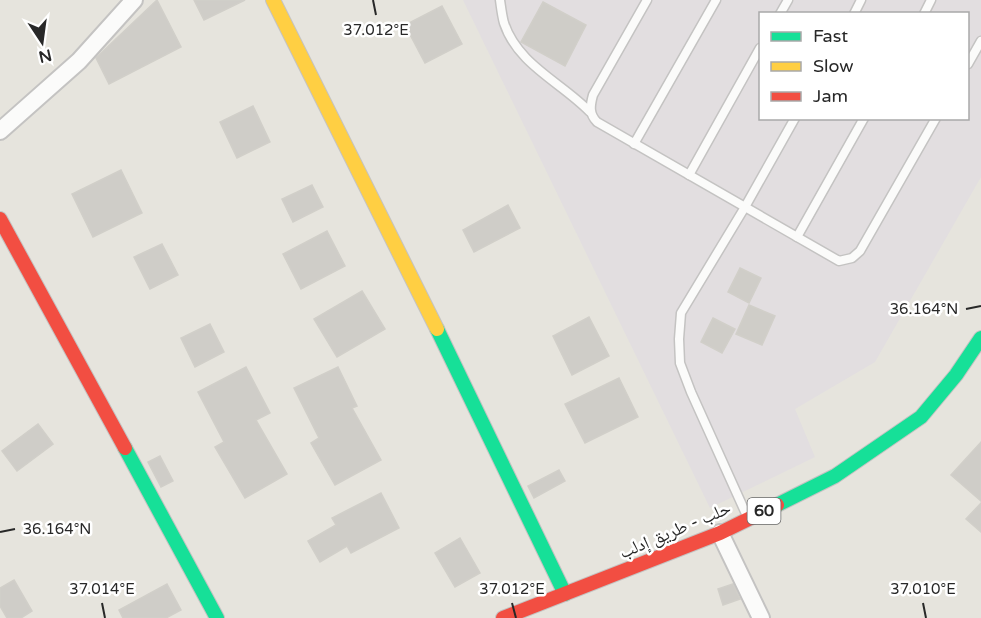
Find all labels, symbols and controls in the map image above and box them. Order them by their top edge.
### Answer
north arrow [12,12,72,72]
legend [759,12,969,120]
text: 37.012°E [343,21,409,39]
text: Fast [813,25,848,47]
text: N [37,44,54,67]
text: Slow [813,55,854,77]
text: Jam [813,85,848,107]
text: 36.164°N [890,300,958,318]
street label: حلب - طريق إدلب [616,497,734,564]
road number: 60 [748,498,780,524]
text: 36.164°N [23,520,91,538]
text: 37.014°E [69,580,135,598]
text: 37.012°E [479,580,545,598]
text: 37.010°E [890,580,956,598]

